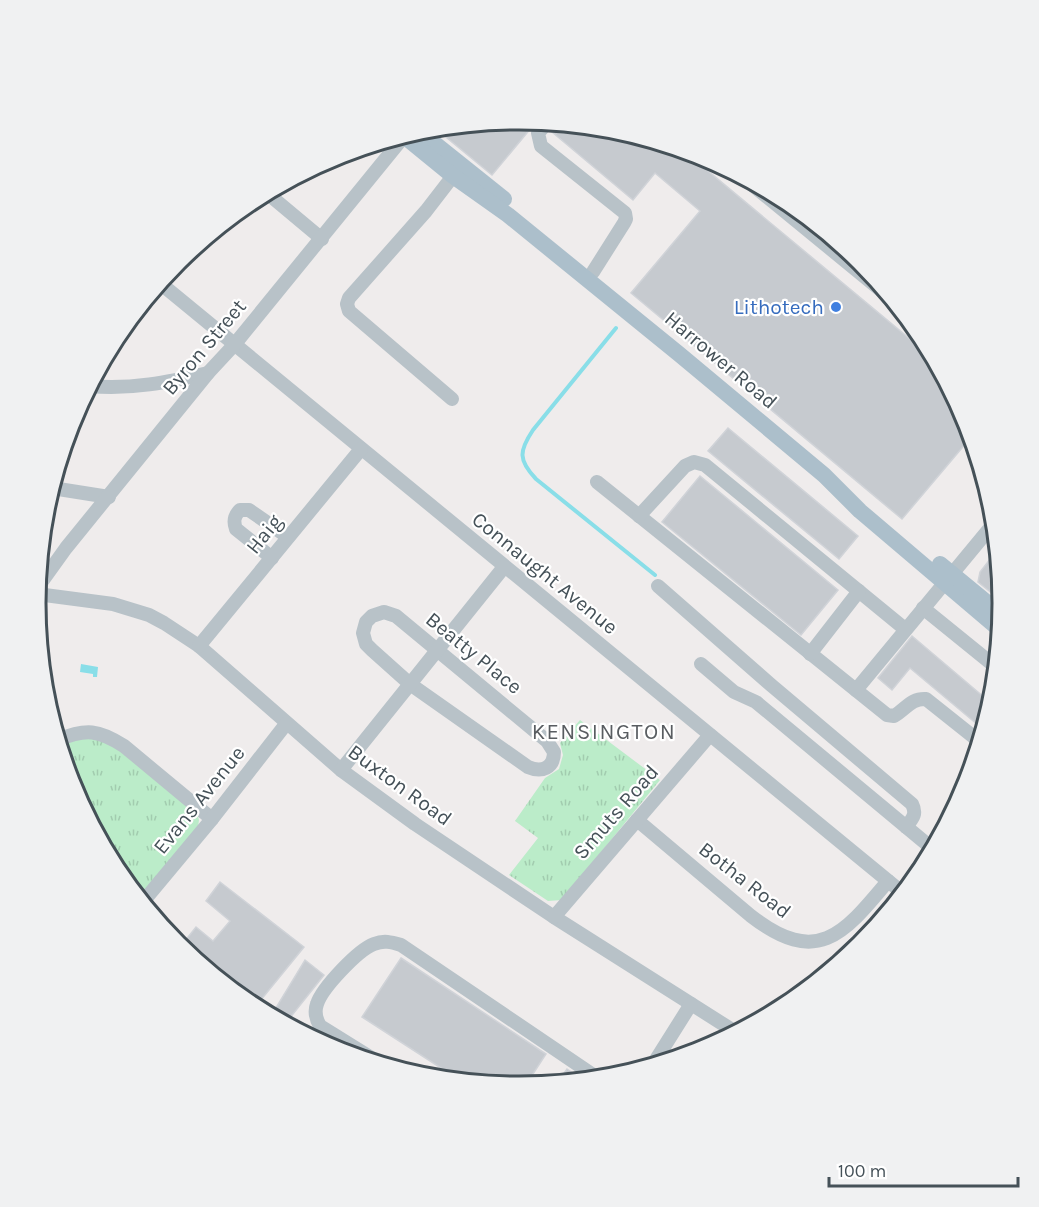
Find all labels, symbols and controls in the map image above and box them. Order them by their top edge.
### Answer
street label: Byron Street [157,294,251,400]
place label: Lithotech [734,295,824,319]
marker: Lithotech [829,300,843,314]
street label: Harrower Road [660,306,782,414]
street label: Connaught Avenue [467,507,623,639]
street label: Haig [241,509,287,559]
street label: Beatty Place [421,607,527,699]
district label: KENSINGTON [532,719,676,745]
street label: Buxton Road [344,739,456,831]
street label: Evans Avenue [148,741,250,859]
street label: Smuts Road [568,760,664,864]
street label: Botha Road [694,837,796,923]
scale bar [829,1150,1018,1188]
text: 100 m [838,1160,886,1182]

